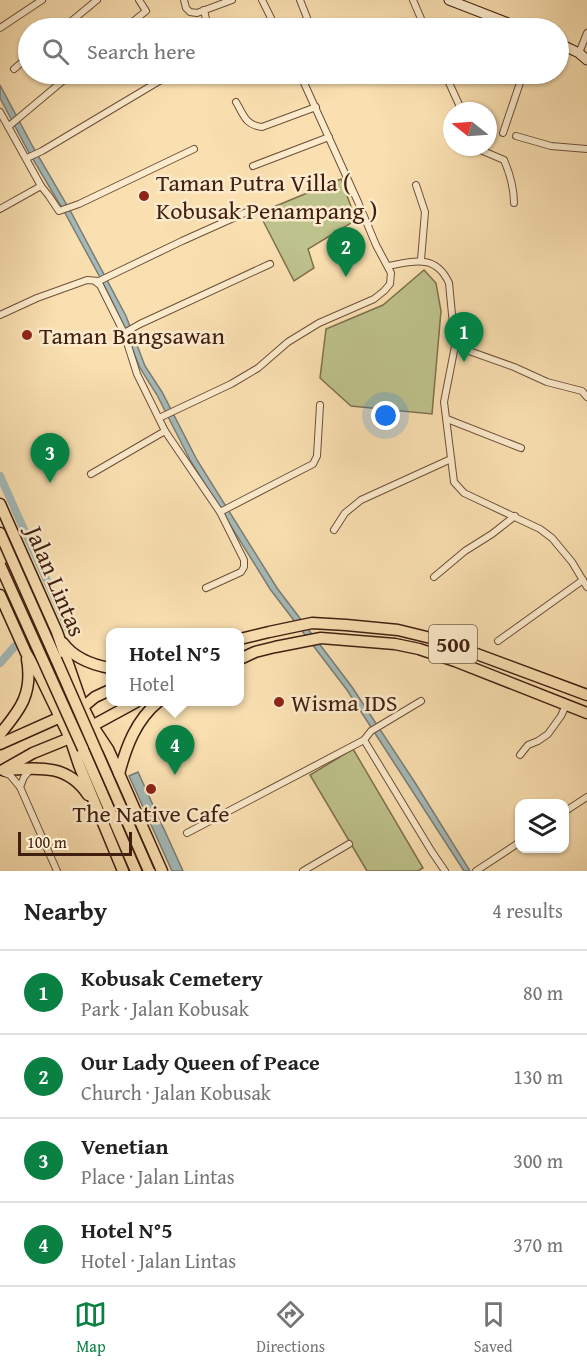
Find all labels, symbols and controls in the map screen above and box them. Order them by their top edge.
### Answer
search box [18,18,569,84]
icon: search [39,35,72,68]
text: Search here [87,35,196,67]
north arrow [443,102,497,156]
place label: Taman Putra Villa ( Kobusak Penampang ) [156,165,378,228]
marker: Taman Putra Villa ( Kobusak Penampang ) [137,189,151,203]
pin: 2 [326,228,366,277]
pin: 1 [444,312,484,362]
place label: Taman Bangsawan [39,318,225,353]
marker: Taman Bangsawan [20,328,34,342]
your location [371,401,400,430]
pin: 3 [31,434,70,483]
street label: Jalan Lintas [16,518,95,642]
road number: 500 [429,625,477,663]
popup [106,628,244,706]
text: Hotel N°5 [129,637,221,669]
text: Hotel [129,669,175,698]
place label: Wisma IDS [291,685,398,720]
marker: Wisma IDS [272,695,286,709]
pin: 4 [156,726,195,775]
marker: The Native Cafe [144,782,158,796]
place label: The Native Cafe [73,796,230,831]
map controls [515,799,569,853]
button: layers [515,799,569,853]
scale bar [18,829,132,856]
text: 100 m [27,830,67,854]
text: Nearby [24,891,107,930]
text: 4 results [492,896,563,925]
text: Kobusak Cemetery [81,962,263,994]
text: 1 [38,978,49,1007]
text: 80 m [523,978,563,1007]
text: Park · Jalan Kobusak [81,994,249,1023]
text: Our Lady Queen of Peace [81,1046,320,1078]
text: 2 [38,1062,49,1091]
text: 130 m [513,1062,563,1091]
text: Church · Jalan Kobusak [81,1078,271,1107]
text: Venetian [81,1130,168,1162]
text: 3 [38,1146,49,1175]
text: 300 m [513,1146,563,1175]
text: Place · Jalan Lintas [81,1162,235,1191]
text: Hotel N°5 [81,1214,173,1246]
text: 4 [38,1230,49,1259]
text: 370 m [513,1230,563,1259]
text: Hotel · Jalan Lintas [81,1246,236,1275]
tab: Map [74,1298,107,1358]
tab: Directions [256,1298,325,1358]
tab: Saved [474,1298,513,1358]

